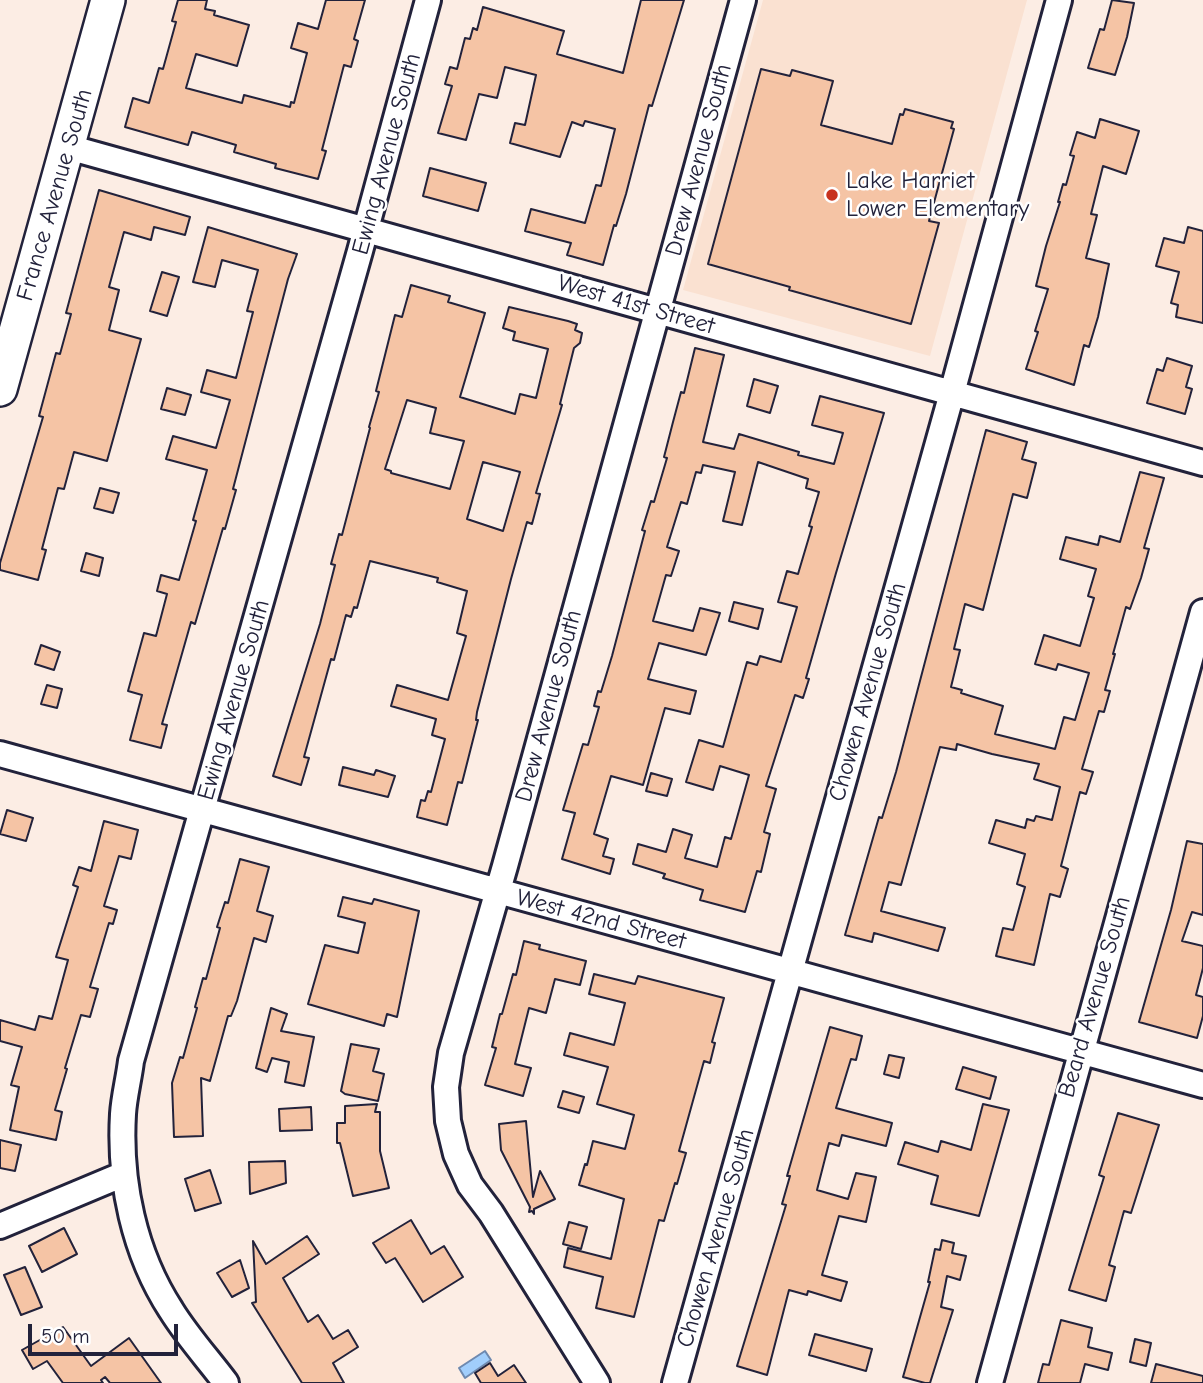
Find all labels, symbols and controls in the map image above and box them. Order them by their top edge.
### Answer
street label: Ewing Avenue South [346,50,428,258]
street label: Drew Avenue South [660,61,738,259]
street label: France Avenue South [11,86,99,304]
place label: Lake Harriet Lower Elementary [846,167,1029,223]
marker: Lake Harriet Lower Elementary [824,187,840,203]
street label: West 41st Street [554,269,718,341]
street label: Chowen Avenue South [823,579,913,805]
street label: Ewing Avenue South [192,596,276,804]
street label: Drew Avenue South [510,607,588,805]
street label: West 42nd Street [513,884,689,956]
street label: Beard Avenue South [1053,893,1137,1101]
street label: Chowen Avenue South [671,1125,761,1351]
scale bar [32,1310,182,1354]
text: 50 m [41,1324,90,1348]

